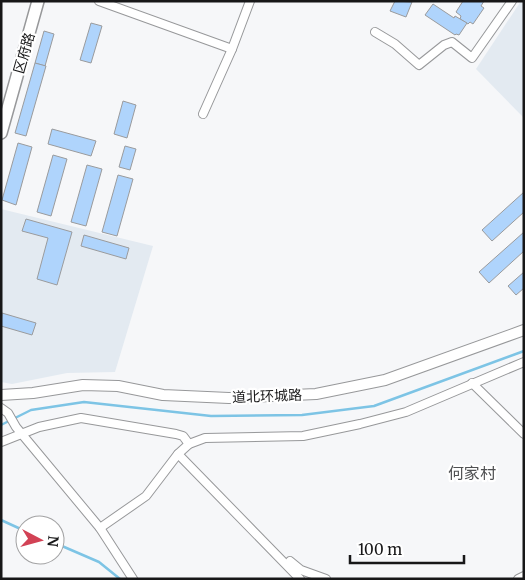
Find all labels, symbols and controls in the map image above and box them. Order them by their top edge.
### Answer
street label: 区府路 [10,30,38,76]
street label: 道北环城路 [232,386,302,406]
district label: 何家村 [448,463,496,483]
north arrow [15,515,65,565]
scale bar [350,532,464,564]
text: N [43,535,62,548]
text: 100 m [358,540,402,559]

